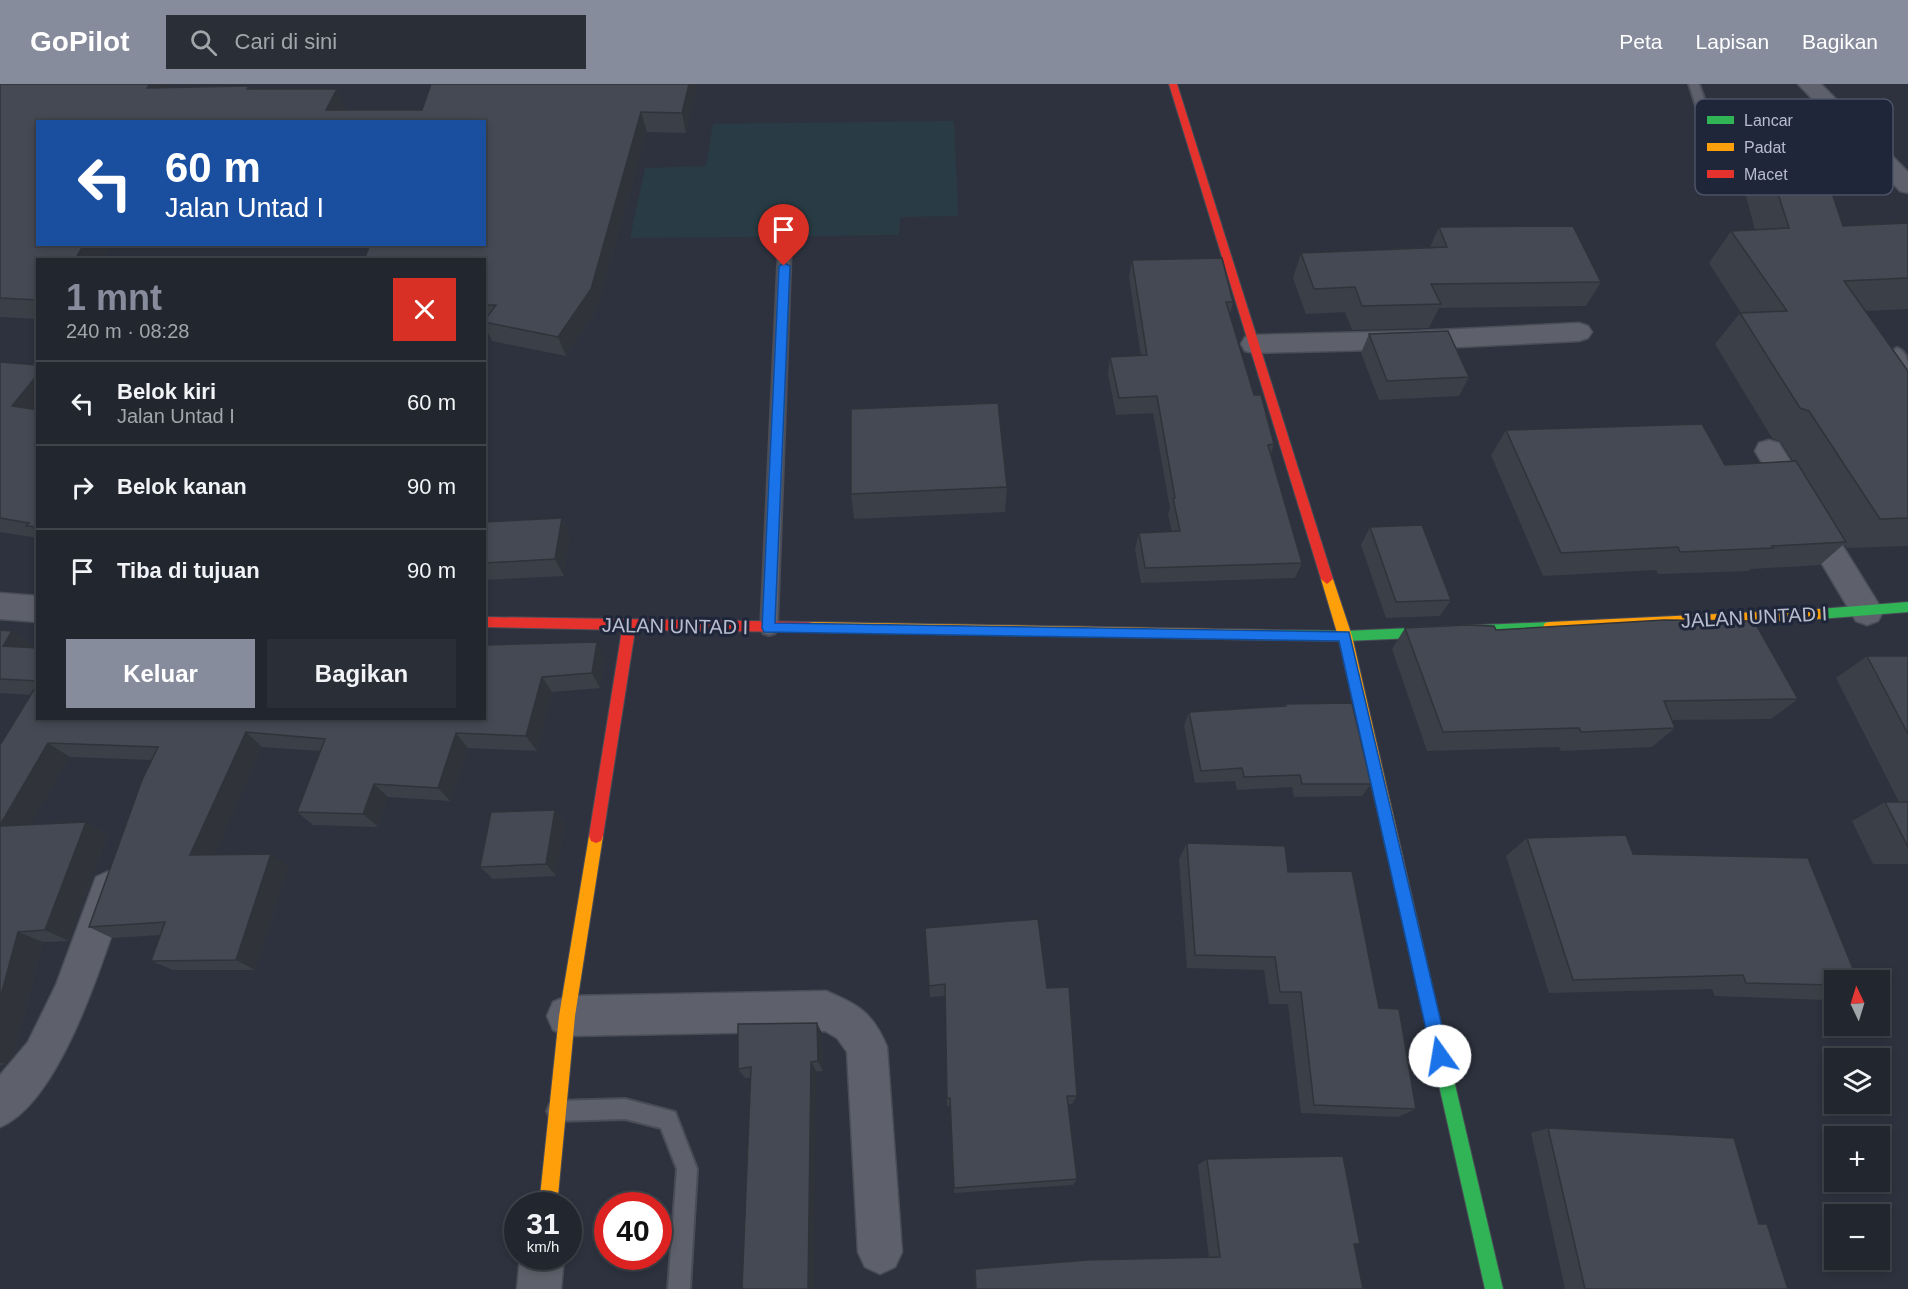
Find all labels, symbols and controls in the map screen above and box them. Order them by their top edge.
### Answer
search box [166,15,586,69]
text: GoPilot [30,26,130,57]
icon: search [187,26,220,59]
text: Cari di sini [235,29,337,54]
text: Peta [1619,30,1663,53]
text: Lapisan [1696,30,1769,53]
text: Bagikan [1802,30,1878,53]
legend [1695,99,1893,195]
text: Lancar [1744,112,1794,129]
text: Padat [1744,139,1786,156]
icon: left [66,144,144,222]
text: 60 m [165,144,261,191]
text: Macet [1744,166,1788,183]
text: Jalan Untad I [165,193,324,223]
pin [758,204,809,266]
icon: arrive [767,213,800,246]
text: 1 mnt [66,277,162,318]
button: close [393,278,456,341]
text: 240 m · 08:28 [66,320,189,342]
text: Belok kiri [117,379,216,404]
icon: left [66,387,99,420]
text: 60 m [407,390,456,415]
text: Jalan Untad I [117,405,235,427]
icon: right [66,471,99,504]
text: Belok kanan [117,474,247,499]
text: 90 m [407,474,456,499]
icon: arrive [66,555,99,588]
text: Tiba di tujuan [117,558,260,583]
text: 90 m [407,558,456,583]
street label: JALAN UNTAD I [1680,602,1828,632]
street label: JALAN UNTAD I [602,614,748,638]
button: Keluar [66,639,255,708]
button: Bagikan [267,639,456,708]
north arrow [1824,970,1890,1036]
map controls [1824,970,1890,1270]
position arrow [1408,1024,1472,1088]
button: layers [1824,1048,1890,1114]
button: + [1824,1126,1890,1192]
speed limit sign: 40 [594,1192,672,1270]
button: − [1824,1204,1890,1270]
text: 31 [526,1207,560,1240]
text: km/h [527,1238,559,1255]

